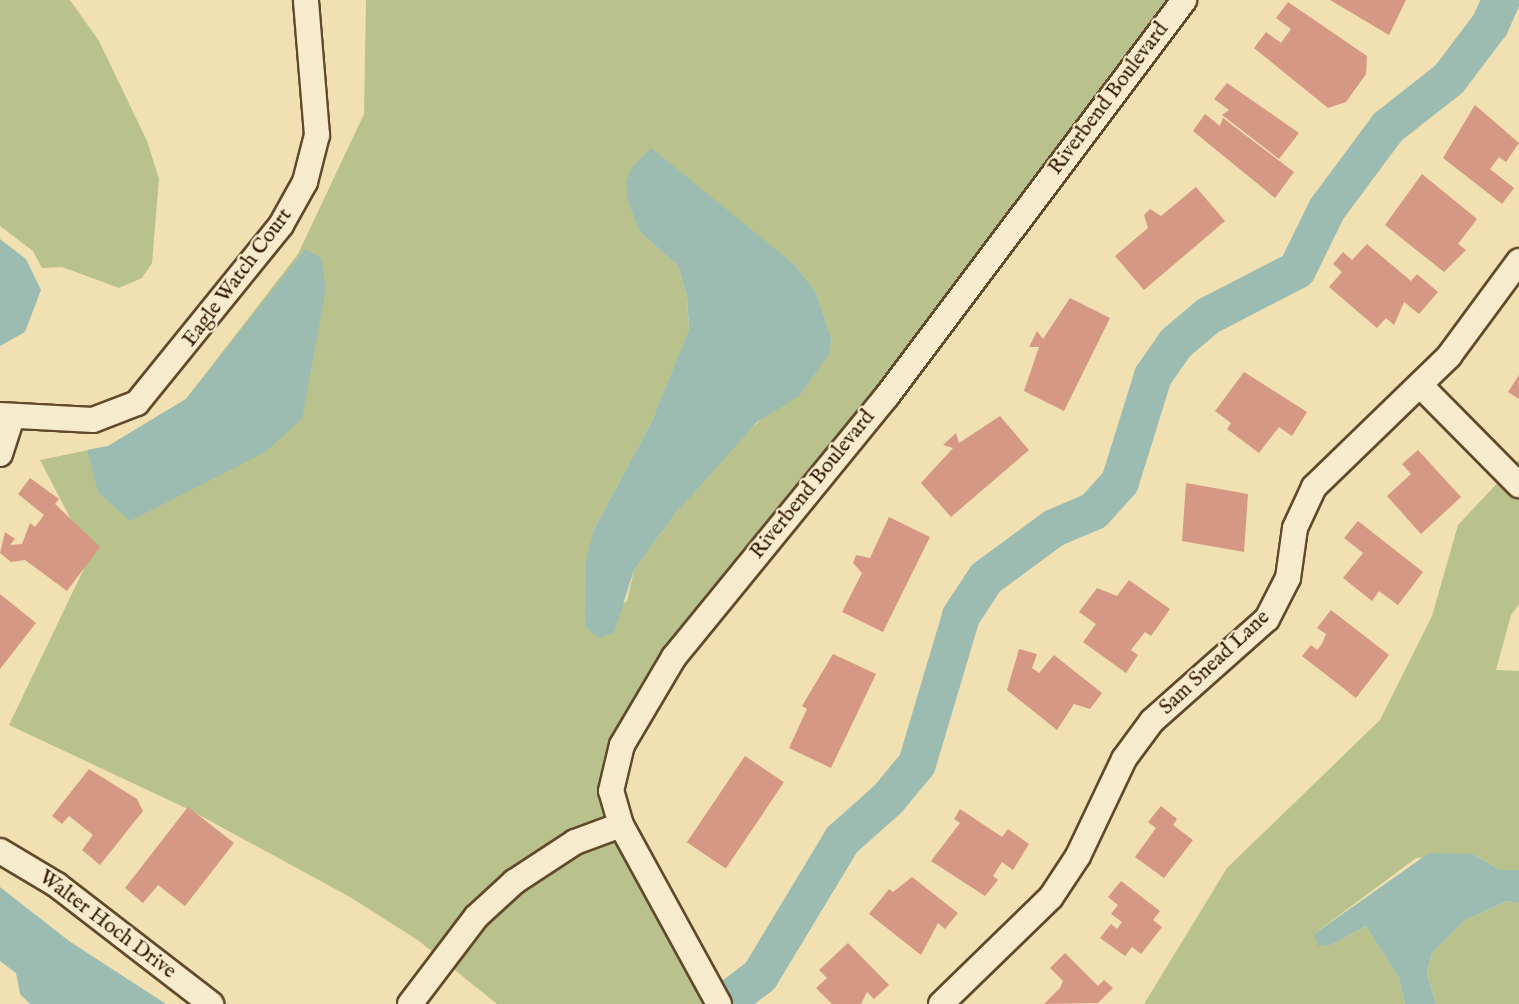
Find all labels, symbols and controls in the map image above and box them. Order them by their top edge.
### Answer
street label: Riverbend Boulevard [1043,18,1175,180]
street label: Eagle Watch Court [178,204,298,352]
street label: Riverbend Boulevard [745,405,881,565]
street label: Sam Snead Lane [1155,605,1275,721]
street label: Walter Hoch Drive [33,865,181,985]

